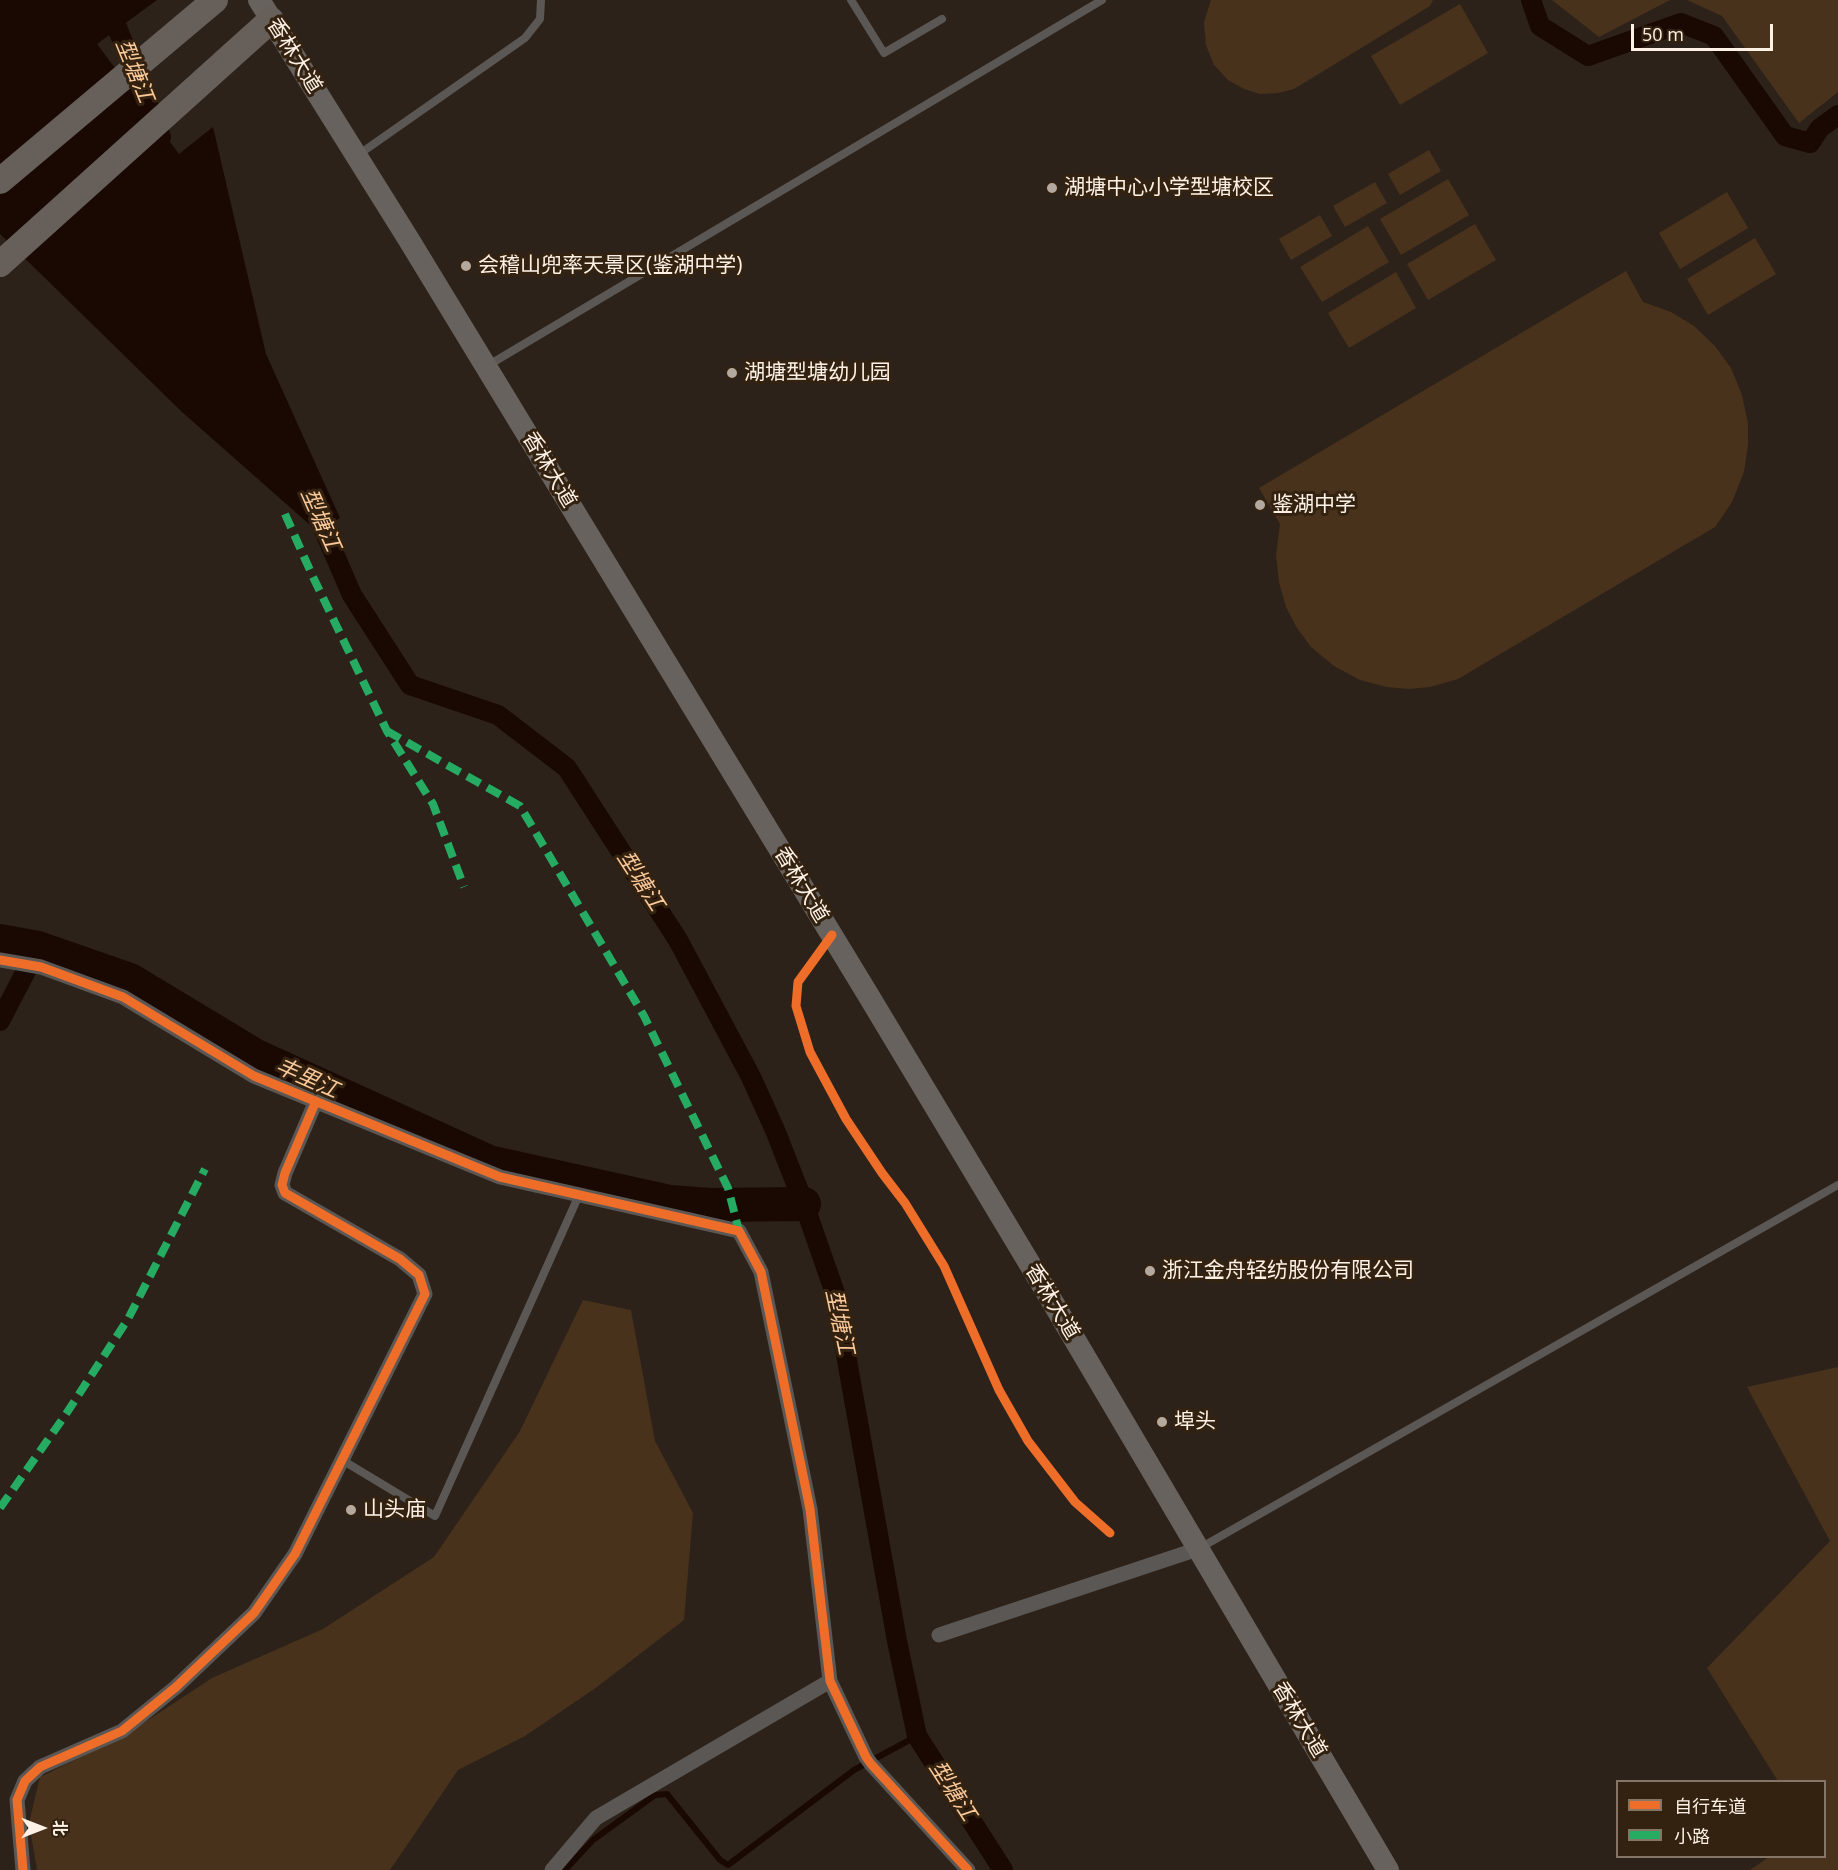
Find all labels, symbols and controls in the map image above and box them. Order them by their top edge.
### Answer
scale bar [1634,12,1776,50]
street label: 香林大道 [261,14,327,98]
text: 50 m [1642,22,1684,46]
water label: 型塘江 [109,35,159,107]
place label: 湖塘中心小学型塘校区 [1064,175,1274,201]
marker: 湖塘中心小学型塘校区 [1045,181,1059,195]
place label: 会稽山兜率天景区(鉴湖中学) [478,253,742,279]
marker: 会稽山兜率天景区(鉴湖中学) [459,259,473,273]
place label: 湖塘型塘幼儿园 [744,360,891,386]
marker: 湖塘型塘幼儿园 [725,366,739,380]
street label: 香林大道 [517,428,581,512]
water label: 型塘江 [295,484,345,556]
place label: 鉴湖中学 [1272,492,1356,518]
marker: 鉴湖中学 [1253,498,1267,512]
street label: 香林大道 [769,843,833,927]
water label: 型塘江 [611,846,669,916]
water label: 丰里江 [271,1054,343,1104]
place label: 浙江金舟轻纺股份有限公司 [1162,1258,1414,1284]
street label: 香林大道 [1020,1260,1084,1344]
marker: 浙江金舟轻纺股份有限公司 [1143,1264,1157,1278]
water label: 型塘江 [819,1287,859,1357]
place label: 埠头 [1174,1409,1216,1435]
marker: 埠头 [1155,1415,1169,1429]
place label: 山头庙 [363,1497,426,1523]
marker: 山头庙 [344,1503,358,1517]
street label: 香林大道 [1267,1678,1331,1762]
water label: 型塘江 [923,1756,981,1826]
legend [1616,1780,1826,1858]
text: 自行车道 [1674,1794,1746,1818]
north arrow [12,1798,72,1858]
text: 北 [49,1820,71,1836]
text: 小路 [1674,1824,1710,1848]

